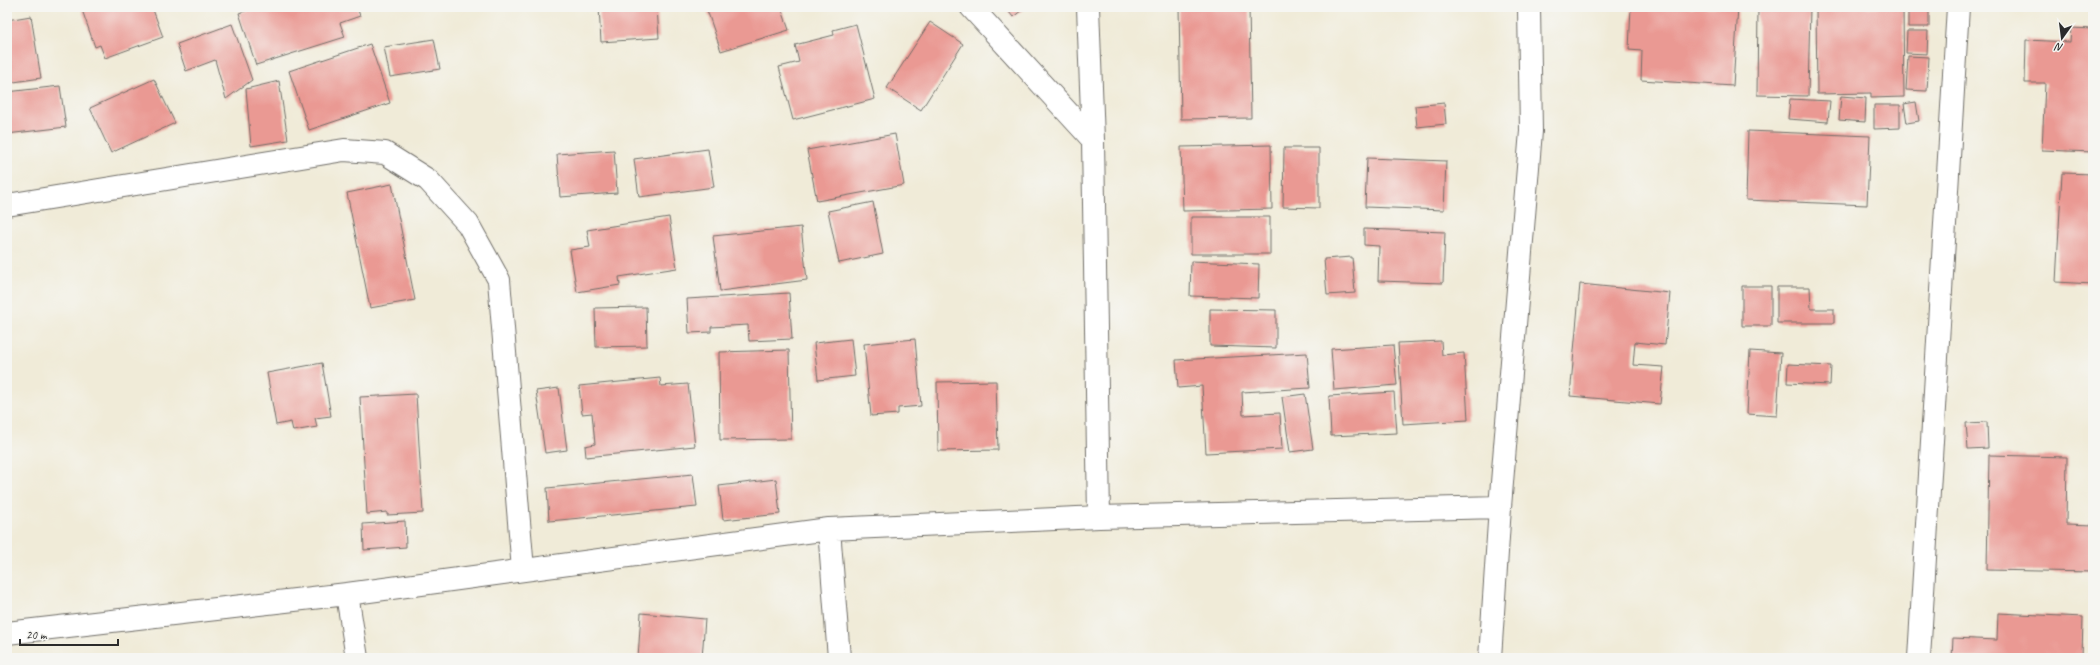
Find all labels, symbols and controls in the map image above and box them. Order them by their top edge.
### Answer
north arrow [2042,18,2082,58]
text: N [2052,40,2065,55]
scale bar [20,621,118,647]
text: 20 m [26,627,48,643]

